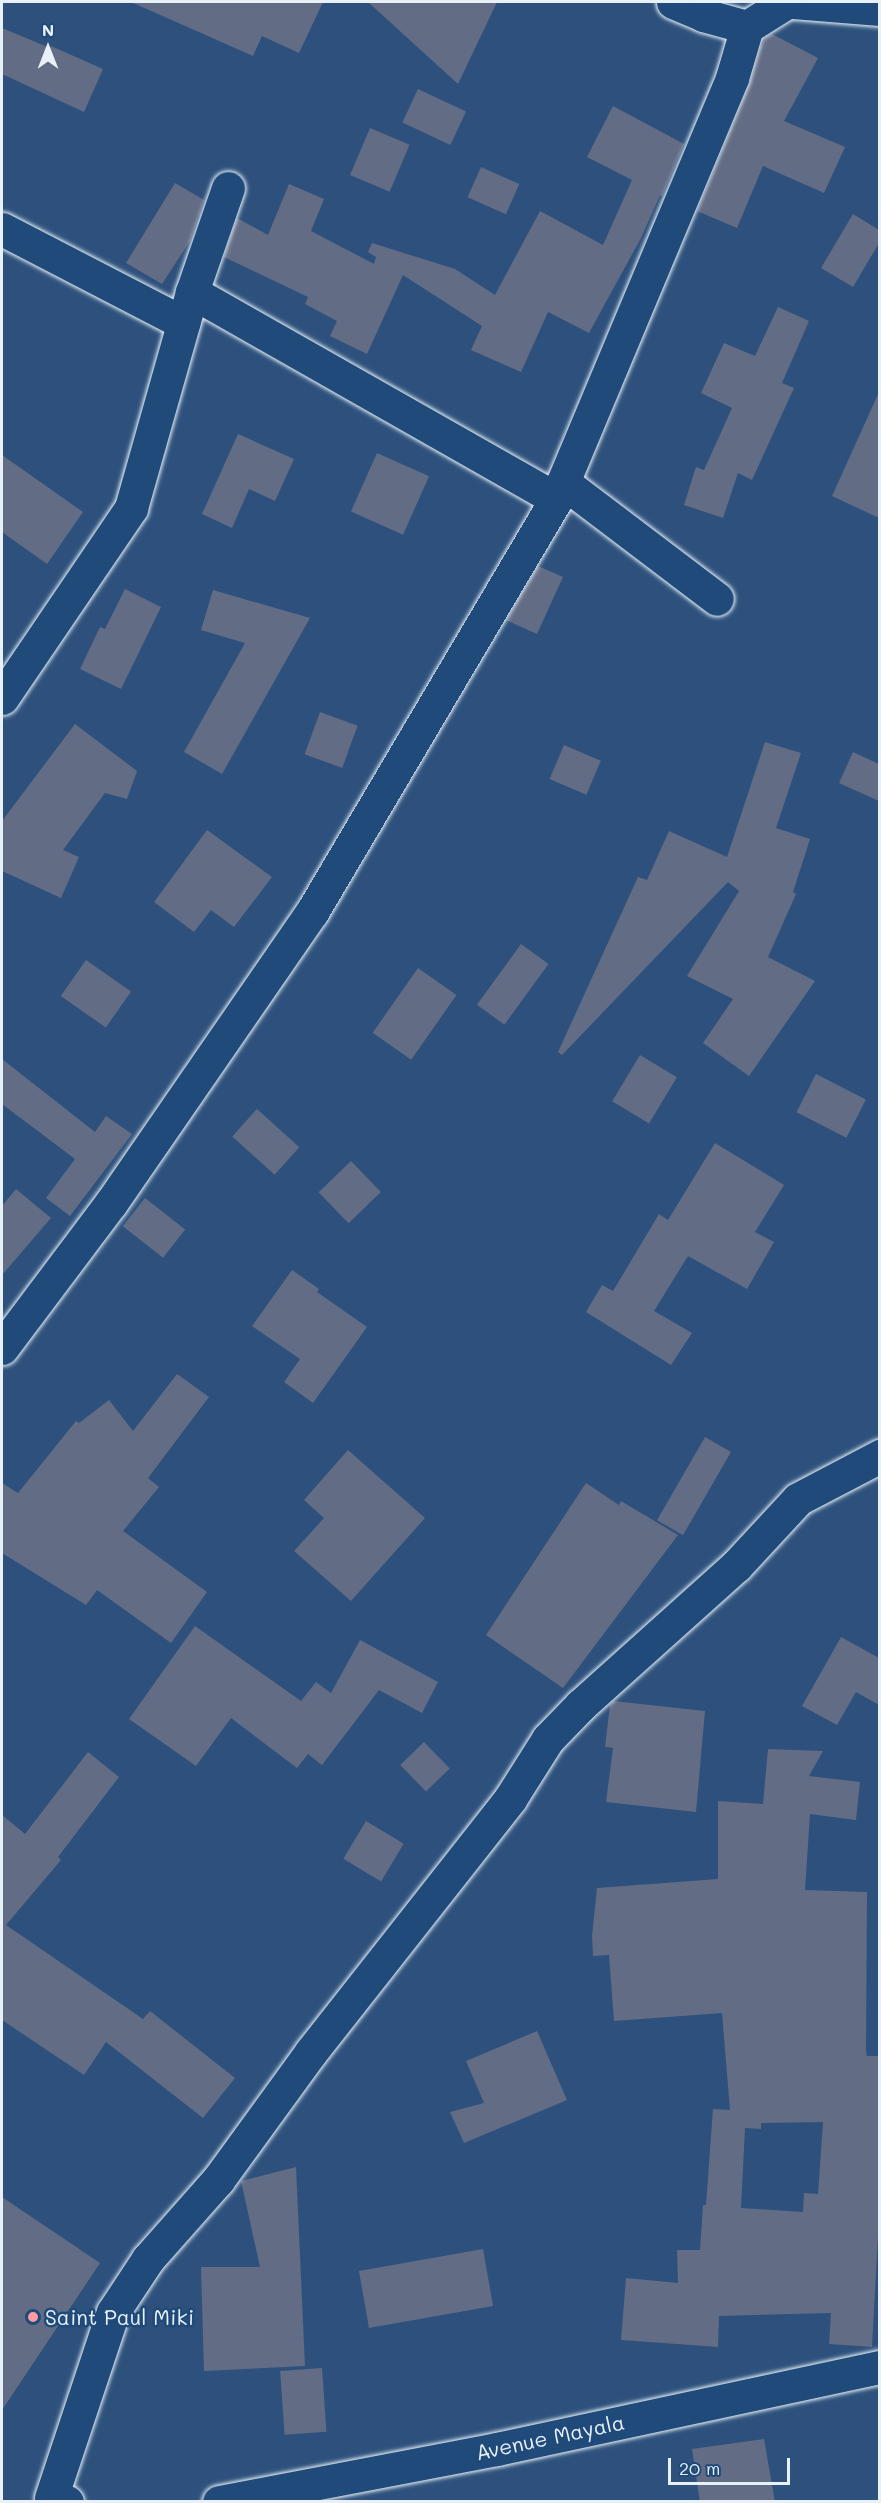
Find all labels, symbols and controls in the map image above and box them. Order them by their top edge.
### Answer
north arrow [18,18,78,78]
text: N [42,19,54,40]
place label: Saint Paul Miki [45,2304,194,2330]
marker: Saint Paul Miki [26,2310,40,2324]
street label: Avenue Mayala [473,2409,627,2465]
scale bar [671,2446,792,2484]
text: 20 m [679,2456,720,2480]

